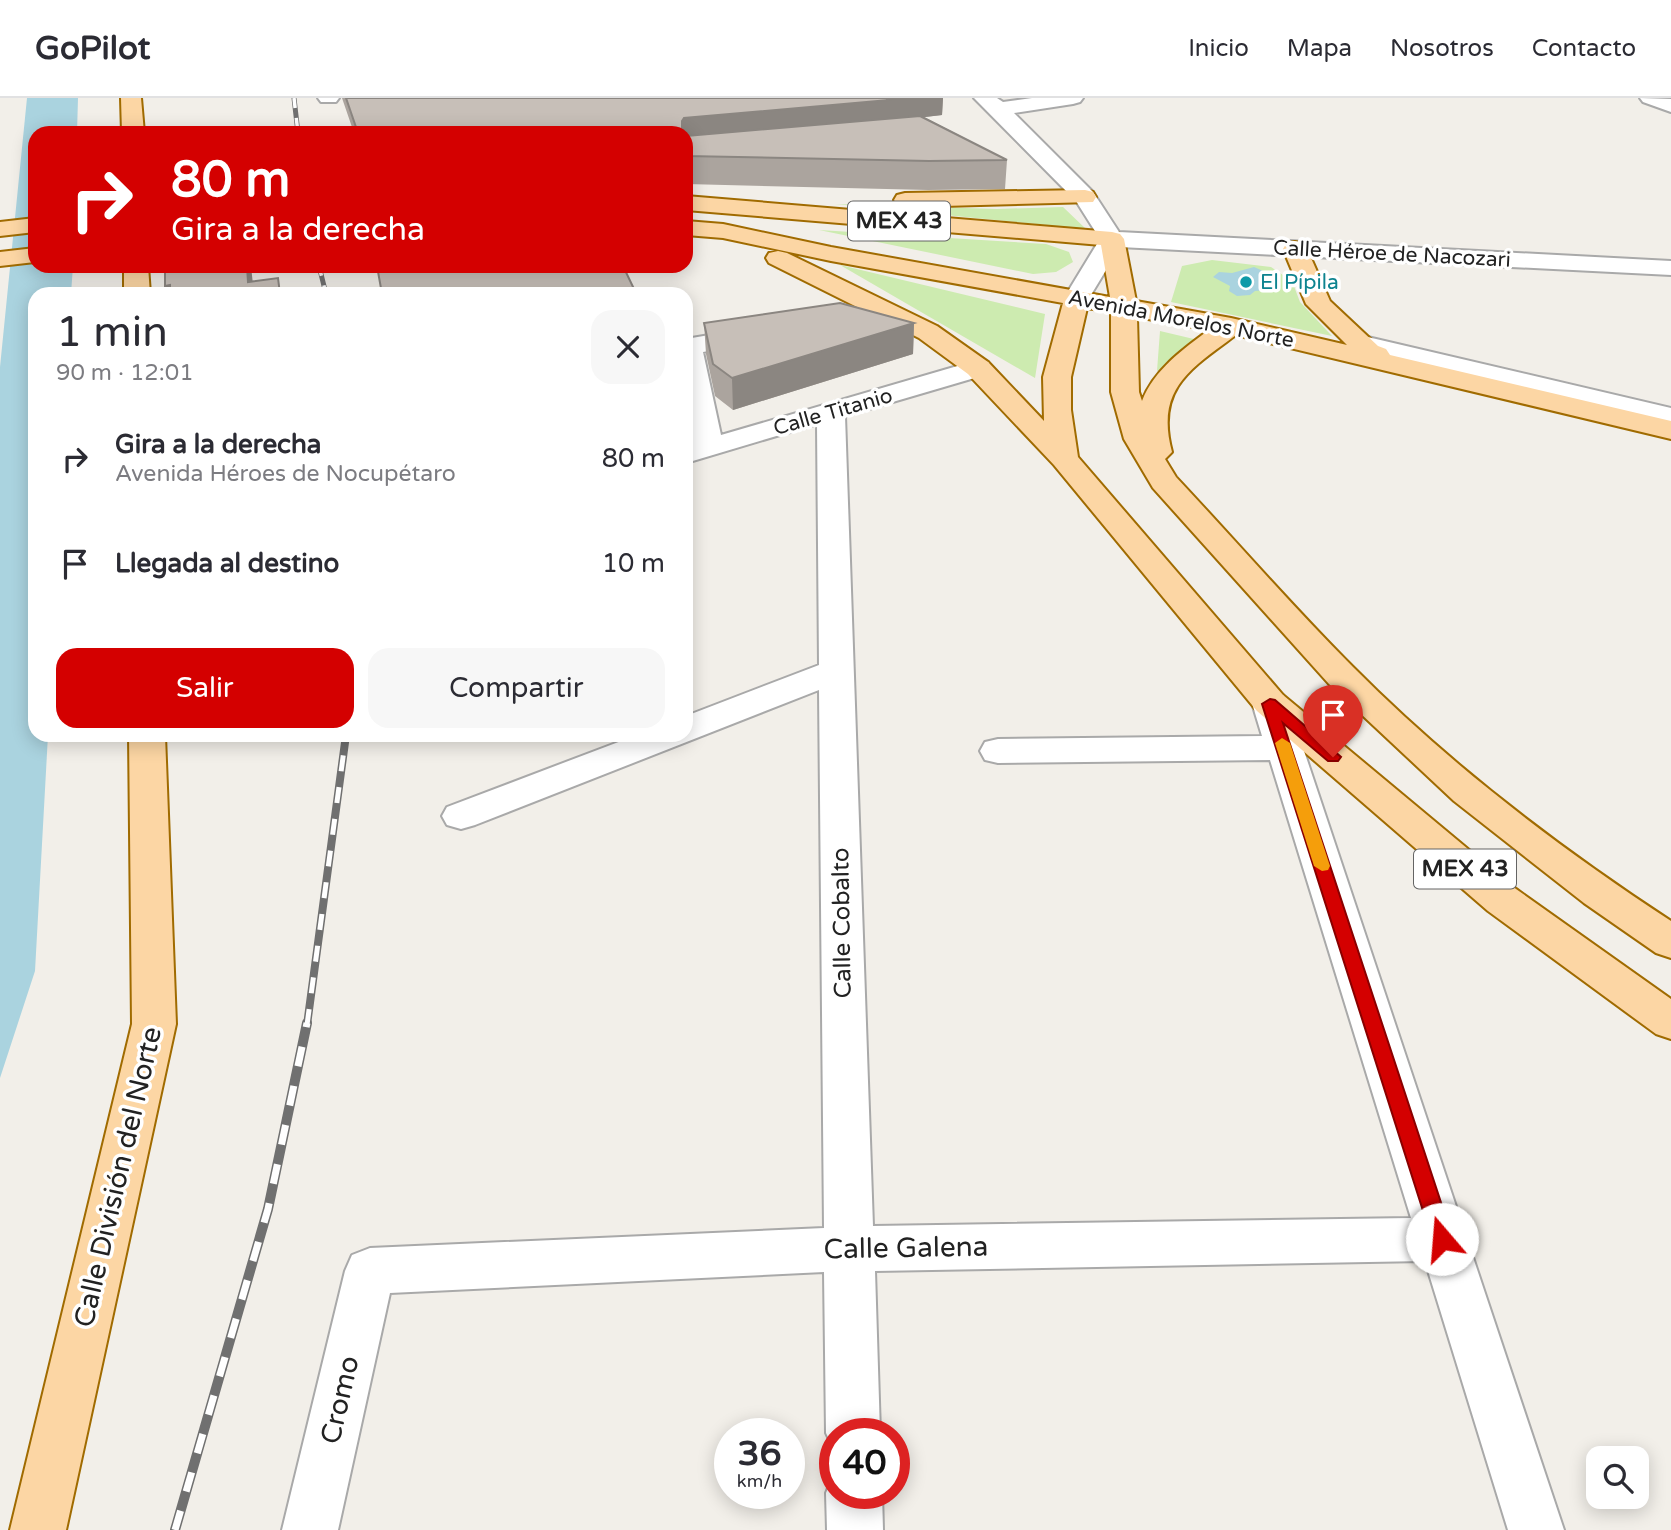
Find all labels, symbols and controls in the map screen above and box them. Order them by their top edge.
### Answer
text: GoPilot [35,29,150,68]
text: Inicio [1188,34,1249,63]
text: Mapa [1287,34,1352,63]
text: Nosotros [1390,34,1494,63]
text: Contacto [1532,34,1636,63]
text: 80 m [171,151,290,210]
icon: right [56,154,147,245]
road number: MEX 43 [848,202,950,240]
text: Gira a la derecha [171,211,425,249]
street label: Calle Héroe de Nacozari [1272,235,1512,273]
place label: El Pípila [1260,270,1339,295]
marker: El Pípila [1238,274,1254,290]
street label: Avenida Morelos Norte [1066,285,1296,353]
text: 1 min [56,307,168,358]
button: close [591,310,665,384]
text: 90 m · 12:01 [56,359,194,387]
street label: Calle Titanio [771,383,895,441]
text: Gira a la derecha [115,429,321,460]
icon: right [56,440,94,478]
text: 80 m [602,443,665,474]
text: Avenida Héroes de Nocupétaro [115,460,456,488]
icon: arrive [56,545,94,583]
text: Llegada al destino [115,548,339,579]
text: 10 m [602,548,665,579]
button: Salir [56,648,354,728]
button: Compartir [368,648,665,728]
pin [1303,685,1363,757]
icon: arrive [1314,696,1352,734]
street label: Calle Cobalto [826,847,858,999]
road number: MEX 43 [1414,849,1516,888]
street label: Calle División del Norte [67,1023,169,1331]
position arrow [1405,1202,1479,1276]
street label: Calle Galena [823,1230,989,1266]
street label: Cromo [313,1353,367,1447]
speed limit sign: 40 [819,1418,910,1509]
text: 36 [738,1433,781,1475]
map controls [1586,1446,1649,1509]
button: search [1586,1446,1649,1509]
text: km/h [737,1470,782,1492]

